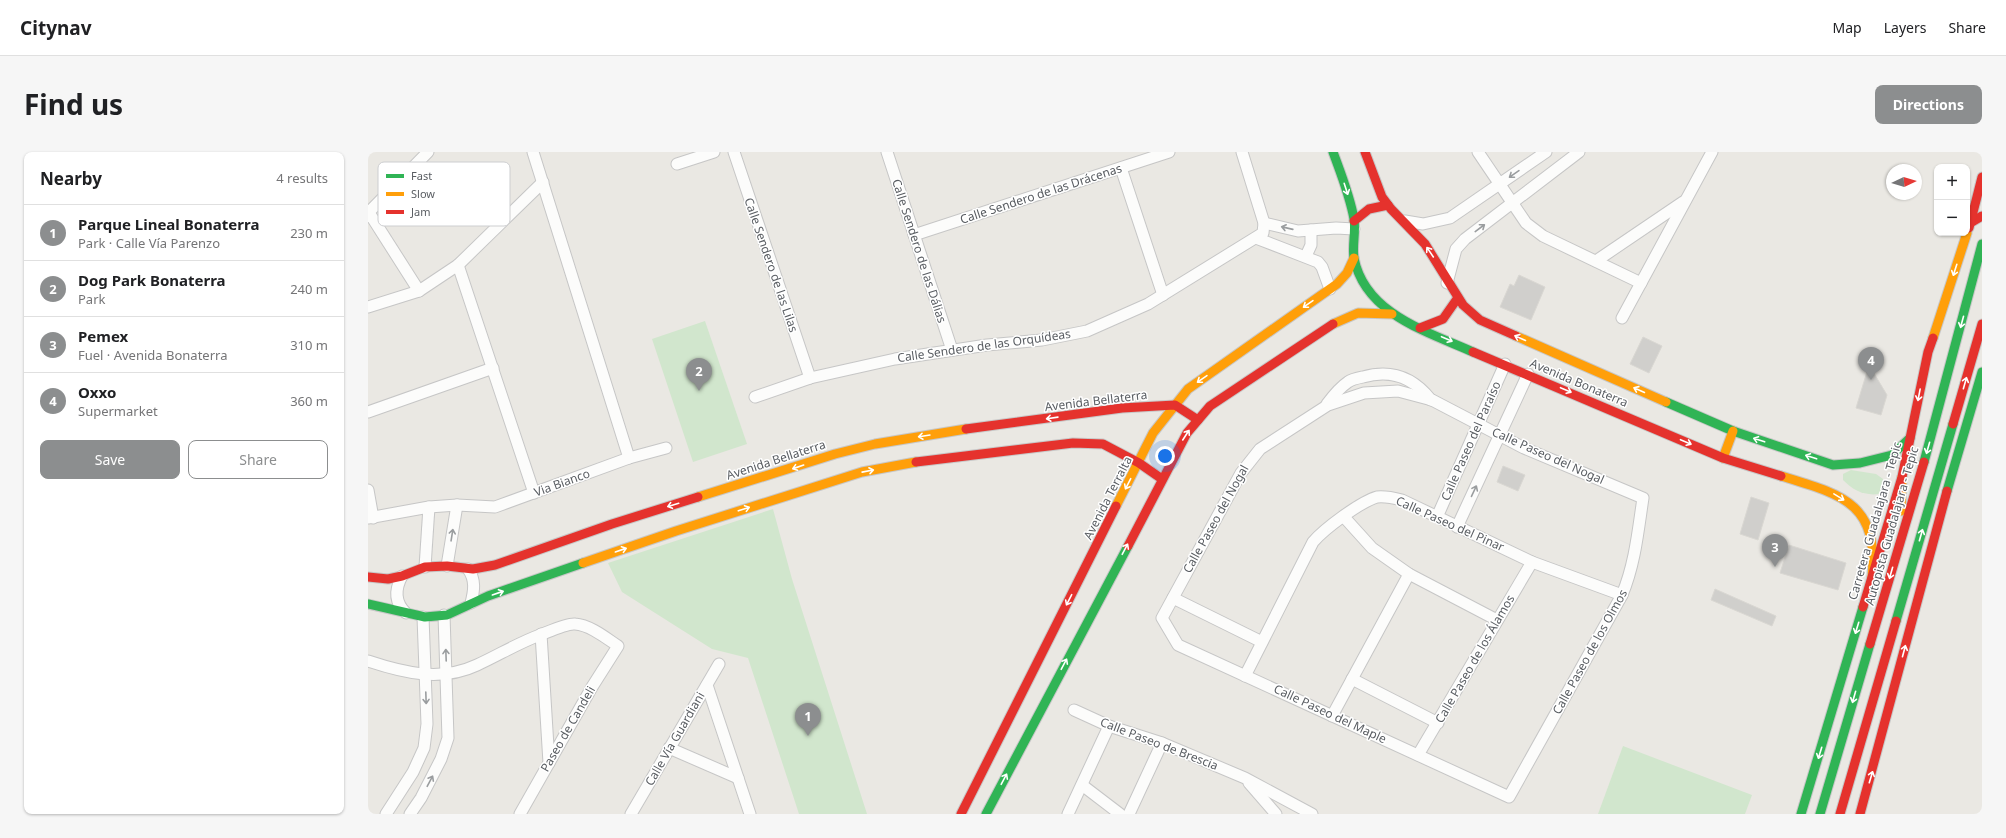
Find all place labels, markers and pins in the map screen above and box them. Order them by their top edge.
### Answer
pin: 4 [1858,347,1884,380]
pin: 2 [686,358,712,391]
pin: 3 [1762,534,1788,567]
pin: 1 [795,703,821,736]

